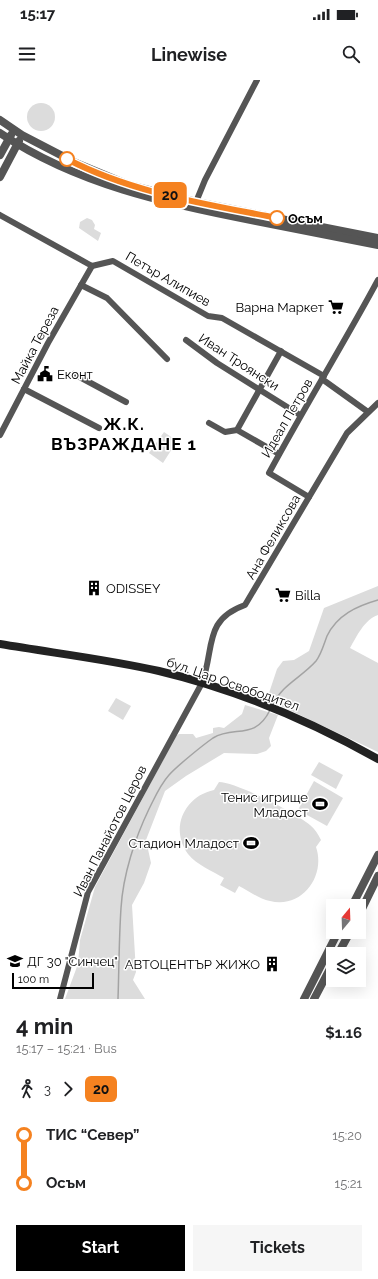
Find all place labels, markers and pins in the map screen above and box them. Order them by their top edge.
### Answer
unlabelled marker [59,151,75,167]
marker: Осъм [269,210,285,226]
place label: Осъм [288,211,323,226]
supermarket icon: Варна Маркет [327,298,345,316]
place label: Варна Маркет [236,300,324,315]
public building icon: Еконт [36,365,54,383]
place label: Еконт [57,367,93,382]
building icon: ODISSEY [85,579,103,597]
place label: ODISSEY [106,581,161,596]
supermarket icon: Billa [274,586,292,604]
place label: Billa [295,588,321,603]
place label: Тенис игрище Младост [221,790,308,820]
sports icon: Тенис игрище Младост [311,795,329,813]
sports icon: Стадион Младост [242,834,260,852]
place label: Стадион Младост [128,836,239,851]
school or university icon: ДГ 30 "Синчец" [6,952,24,970]
place label: ДГ 30 "Синчец" [27,954,118,969]
building icon: АВТОЦЕНТЪР ЖИЖО [263,955,281,973]
place label: АВТОЦЕНТЪР ЖИЖО [125,957,260,972]

